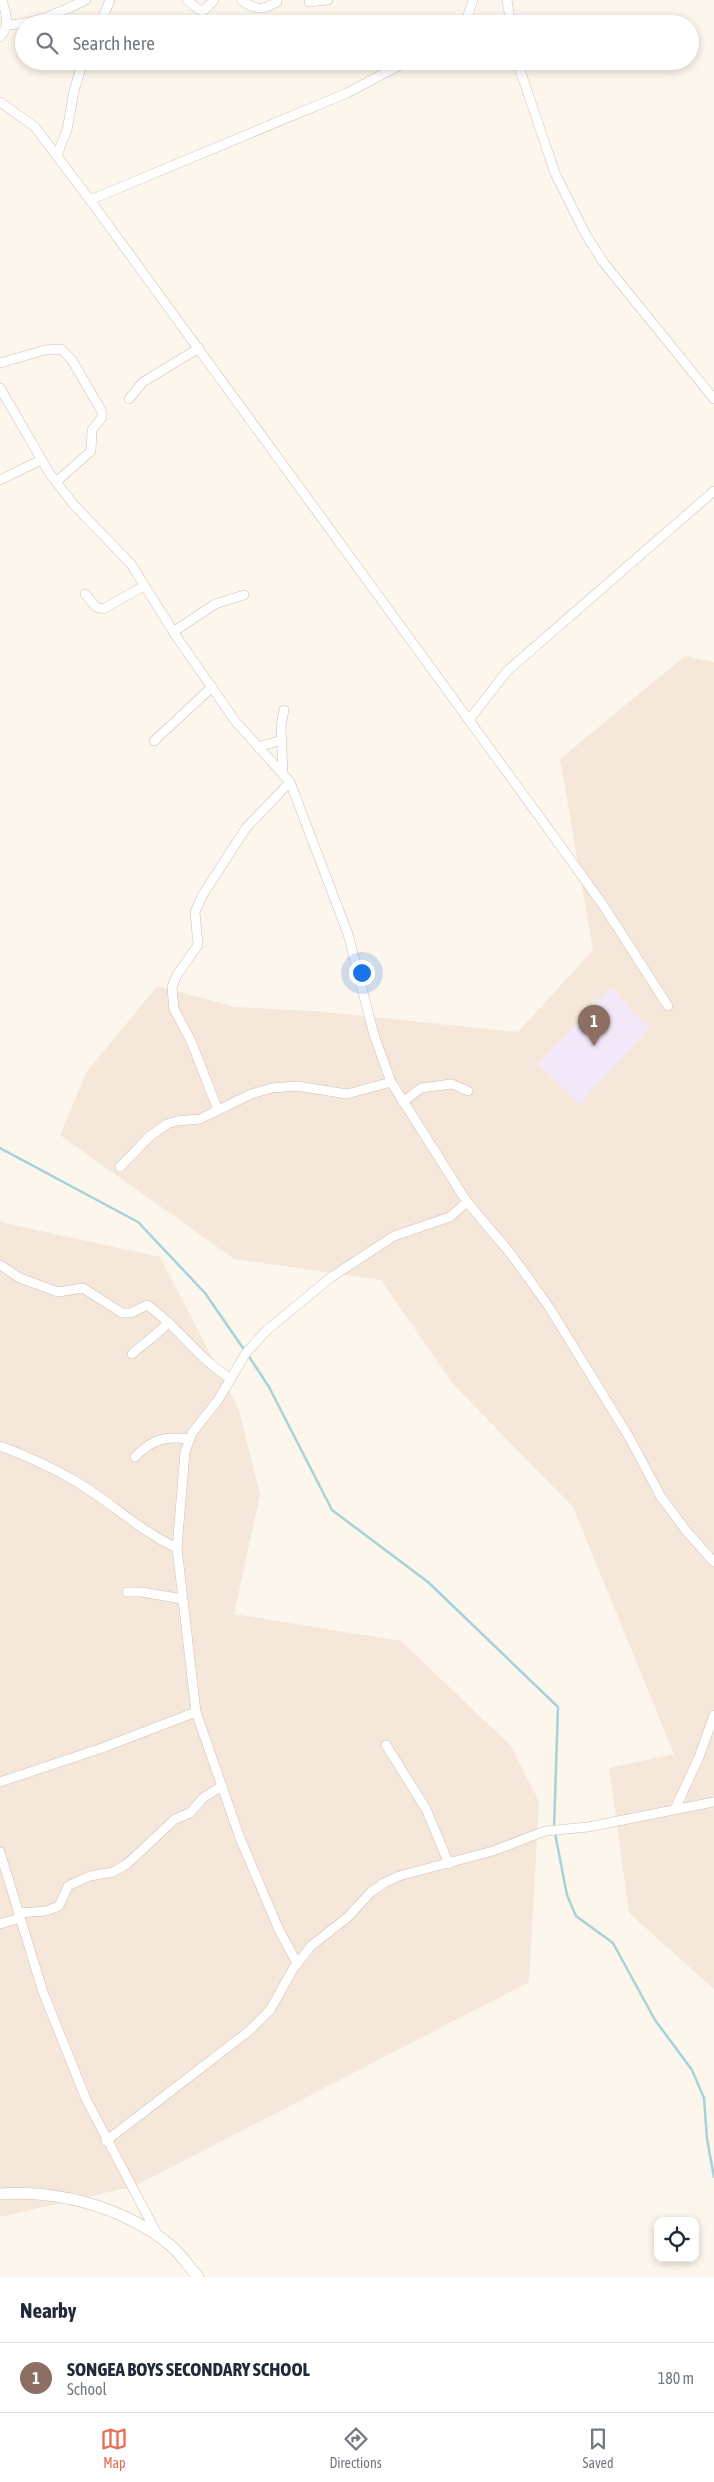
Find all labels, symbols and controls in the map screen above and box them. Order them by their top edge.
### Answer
search box [15,15,699,70]
icon: search [33,29,61,57]
text: Search here [73,32,155,54]
your location [349,960,375,986]
pin: 1 [578,1005,610,1046]
map controls [654,2217,699,2262]
button: locate [654,2217,699,2262]
text: Nearby [20,2298,76,2322]
text: SONGEA BOYS SECONDARY SCHOOL [67,2358,310,2380]
text: 1 [32,2369,40,2387]
text: 180 m [658,2369,694,2387]
text: School [67,2380,107,2398]
tab: Map [100,2425,128,2471]
tab: Directions [329,2425,382,2471]
tab: Saved [583,2425,614,2471]

